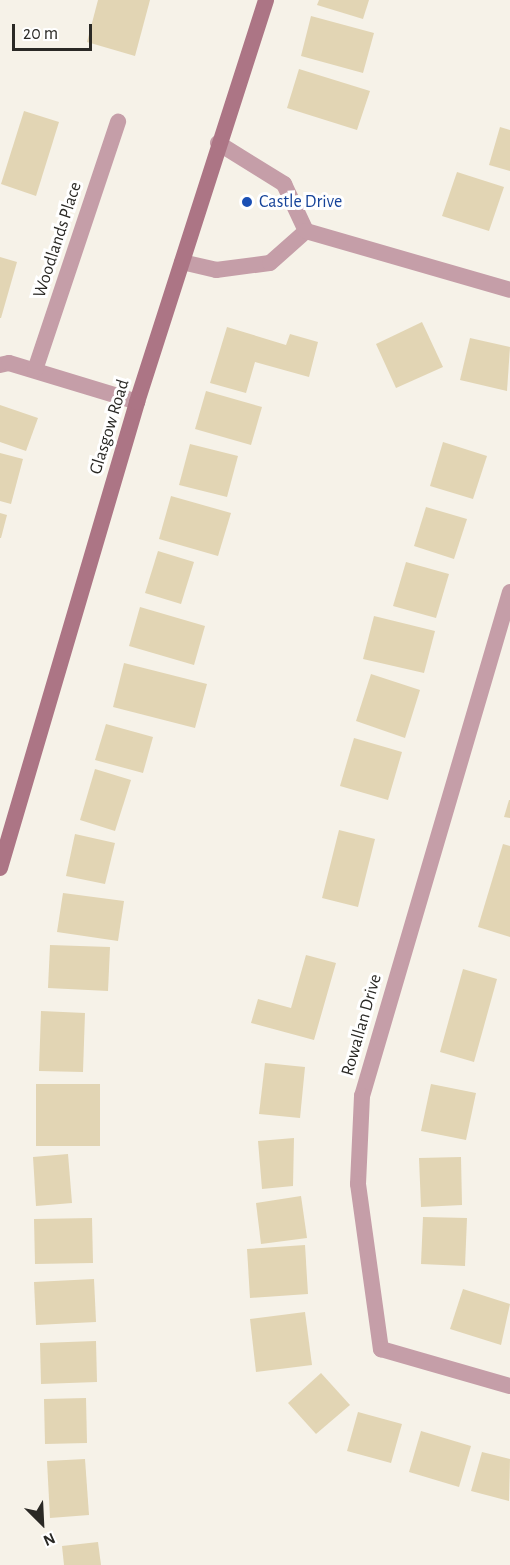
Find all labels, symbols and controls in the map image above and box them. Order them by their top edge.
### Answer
scale bar [15,12,94,50]
text: 20 m [23,25,58,43]
street label: Woodlands Place [29,179,87,301]
place label: Castle Drive [259,191,342,213]
marker: Castle Drive [240,195,254,209]
street label: Glasgow Road [85,377,135,477]
street label: Rowallan Drive [337,972,387,1078]
north arrow [12,1493,72,1553]
text: N [41,1530,58,1549]

